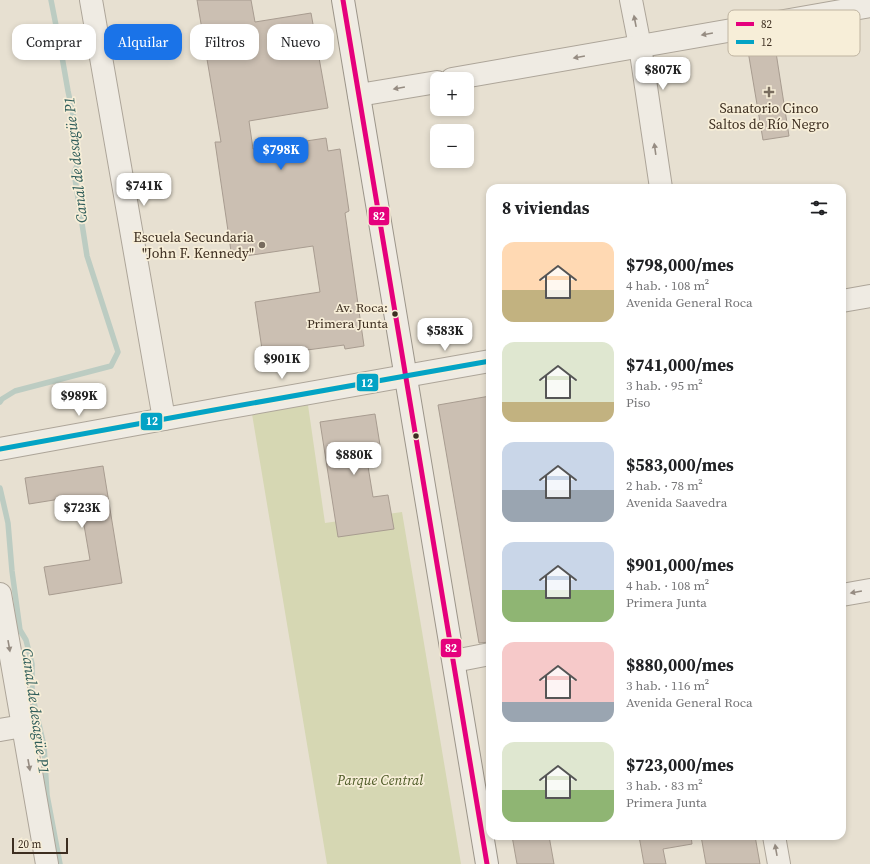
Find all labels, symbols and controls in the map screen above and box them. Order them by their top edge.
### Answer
legend [728,10,860,56]
one-way arrow [632,15,638,27]
text: 82 [761,17,772,32]
chip: Comprar [12,24,96,60]
chip: Alquilar [104,24,182,60]
chip: Filtros [190,24,259,60]
chip: Nuevo [267,24,334,60]
one-way arrow [701,31,714,37]
text: 12 [761,35,772,50]
one-way arrow [573,54,586,60]
pin: $807K [635,57,691,91]
text: $807K [644,61,682,78]
map controls [430,72,474,168]
button: + [430,72,474,116]
one-way arrow [392,86,405,92]
marker: Sanatorio Cinco Saltos de Río Negro [763,86,775,98]
water label: Canal de desagüe P1 [58,96,92,224]
place label: Sanatorio Cinco Saltos de Río Negro [709,98,830,134]
button: − [430,124,474,168]
pin: $798K [253,137,309,171]
text: $798K [262,141,300,158]
one-way arrow [652,143,658,155]
pin: $741K [116,173,172,207]
text: $741K [125,177,163,194]
text: 8 viviendas [502,196,589,220]
icon: filters [808,197,830,219]
line badge: 82 [368,206,390,226]
text: 82 [373,209,385,224]
place label: Escuela Secundaria "John F. Kennedy" [133,227,255,263]
marker: Escuela Secundaria "John F. Kennedy" [257,240,267,250]
text: $798,000/mes [626,253,734,277]
icon: home [534,258,582,306]
text: 4 hab. · 108 m² [626,277,709,294]
text: Avenida General Roca [626,294,753,311]
place label: Av. Roca: Primera Junta [307,299,388,332]
marker: Av. Roca: Primera Junta [390,309,400,319]
pin: $583K [417,318,473,352]
text: $583K [426,322,464,339]
pin: $901K [254,346,310,380]
text: $901K [263,350,301,367]
text: $741,000/mes [626,353,734,377]
icon: home [534,358,582,406]
line badge: 12 [356,373,379,392]
text: 12 [361,376,373,391]
text: 3 hab. · 95 m² [626,377,703,394]
pin: $989K [51,383,107,417]
text: $989K [60,387,98,404]
text: Piso [626,394,650,411]
line badge: 12 [140,412,163,431]
text: 12 [146,414,158,429]
unlabelled marker [411,431,421,441]
pin: $880K [326,442,382,476]
text: $880K [335,446,373,463]
text: $583,000/mes [626,453,734,477]
icon: home [534,458,582,506]
text: 2 hab. · 78 m² [626,477,703,494]
text: Avenida Saavedra [626,494,727,511]
pin: $723K [54,495,110,529]
text: $723K [63,499,101,516]
text: $901,000/mes [626,553,734,577]
icon: home [534,558,582,606]
text: 4 hab. · 108 m² [626,577,709,594]
one-way arrow [850,590,862,596]
text: Primera Junta [626,594,707,611]
line badge: 82 [440,638,462,658]
one-way arrow [6,640,12,652]
text: 82 [445,641,457,656]
water label: Canal de desagüe P1 [17,647,55,775]
text: $880,000/mes [626,653,734,677]
icon: home [534,658,582,706]
text: 3 hab. · 116 m² [626,677,709,694]
text: Avenida General Roca [626,694,753,711]
text: $723,000/mes [626,753,734,777]
one-way arrow [27,758,33,771]
icon: home [534,758,582,806]
park label: Parque Central [336,770,423,790]
text: 3 hab. · 83 m² [626,777,703,794]
text: Primera Junta [626,794,707,811]
scale bar [12,836,68,855]
text: 20 m [18,837,41,852]
one-way arrow [773,844,779,856]

